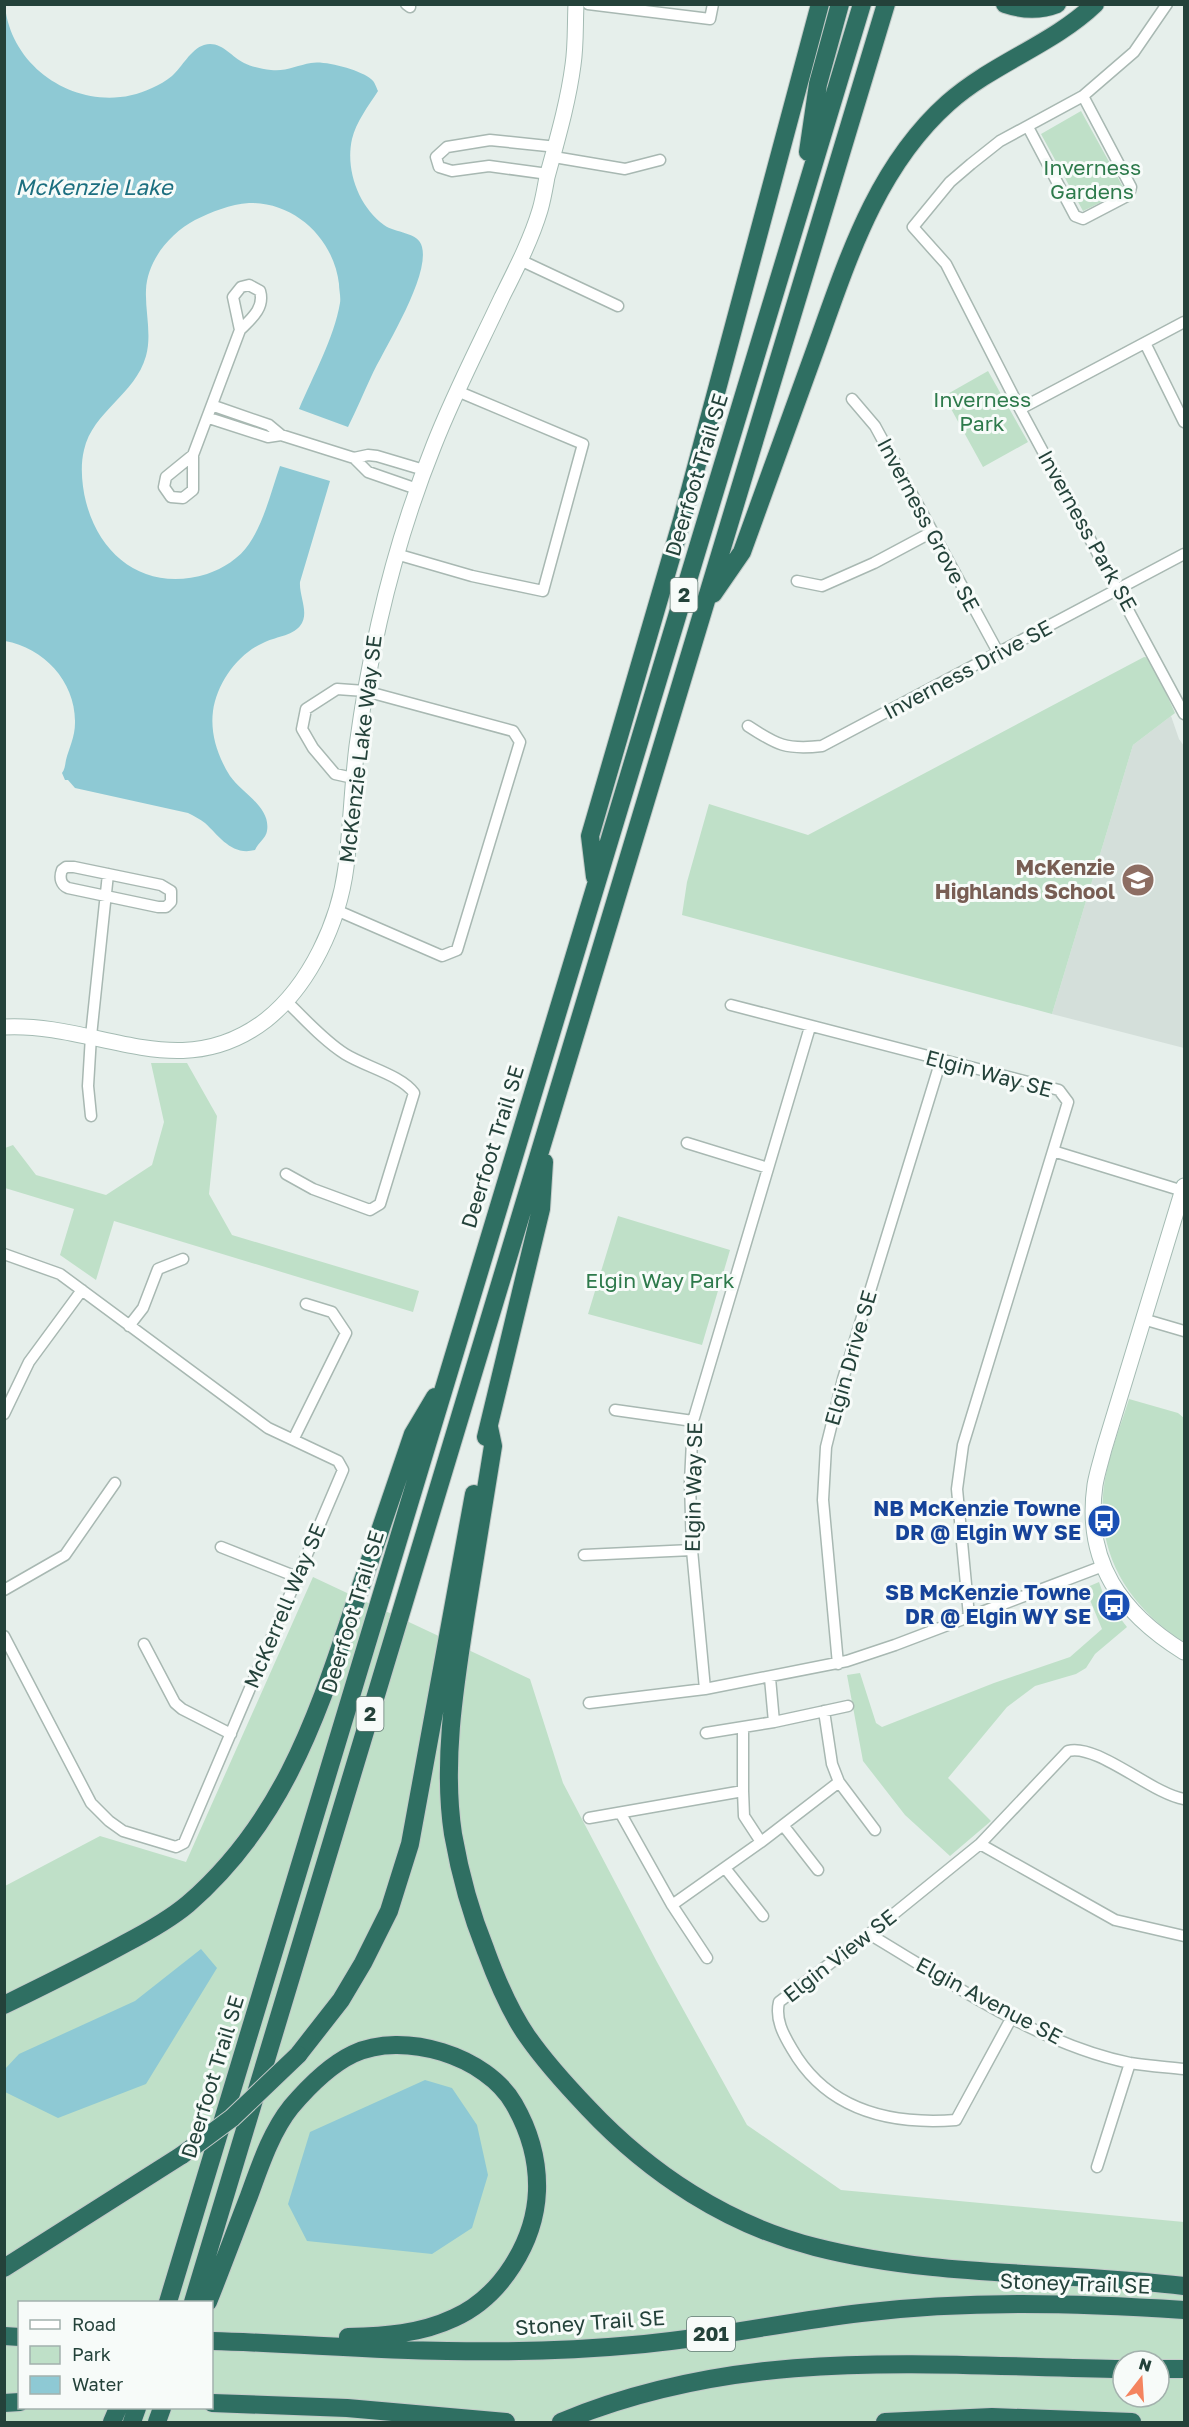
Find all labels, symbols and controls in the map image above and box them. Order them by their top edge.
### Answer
park label: Inverness Gardens [1043,154,1141,204]
water label: McKenzie Lake [15,173,175,200]
park label: Inverness Park [933,386,1031,436]
street label: Deerfoot Trail SE [659,390,733,559]
street label: Inverness Grove SE [872,433,986,616]
street label: Inverness Park SE [1033,445,1143,616]
road number: 2 [670,578,698,612]
street label: Inverness Drive SE [879,614,1056,724]
street label: McKenzie Lake Way SE [333,633,387,864]
place label: McKenzie Highlands School [935,854,1115,904]
school or university icon: McKenzie Highlands School [1120,862,1156,898]
street label: Elgin Way SE [923,1044,1055,1102]
street label: Deerfoot Trail SE [455,1062,529,1231]
park label: Elgin Way Park [585,1267,735,1293]
street label: Elgin Drive SE [818,1287,882,1428]
street label: Elgin Way SE [679,1422,707,1552]
place label: NB McKenzie Towne DR @ Elgin WY SE [873,1495,1081,1545]
bus stop icon: NB McKenzie Towne DR @ Elgin WY SE [1086,1503,1122,1539]
street label: McKerrell Way SE [238,1519,331,1692]
street label: Deerfoot Trail SE [315,1527,389,1696]
place label: SB McKenzie Towne DR @ Elgin WY SE [885,1579,1091,1629]
bus stop icon: SB McKenzie Towne DR @ Elgin WY SE [1096,1587,1132,1623]
road number: 2 [356,1697,384,1731]
street label: Elgin View SE [778,1903,901,2007]
street label: Elgin Avenue SE [912,1951,1067,2050]
street label: Deerfoot Trail SE [175,1992,249,2161]
street label: Stoney Trail SE [999,2267,1151,2299]
legend [18,2301,213,2409]
street label: Stoney Trail SE [514,2304,666,2340]
text: Road [72,2313,116,2335]
road number: 201 [687,2317,735,2351]
text: Park [72,2343,111,2365]
north arrow [1111,2349,1171,2409]
text: N [1137,2353,1154,2376]
text: Water [72,2373,123,2395]

